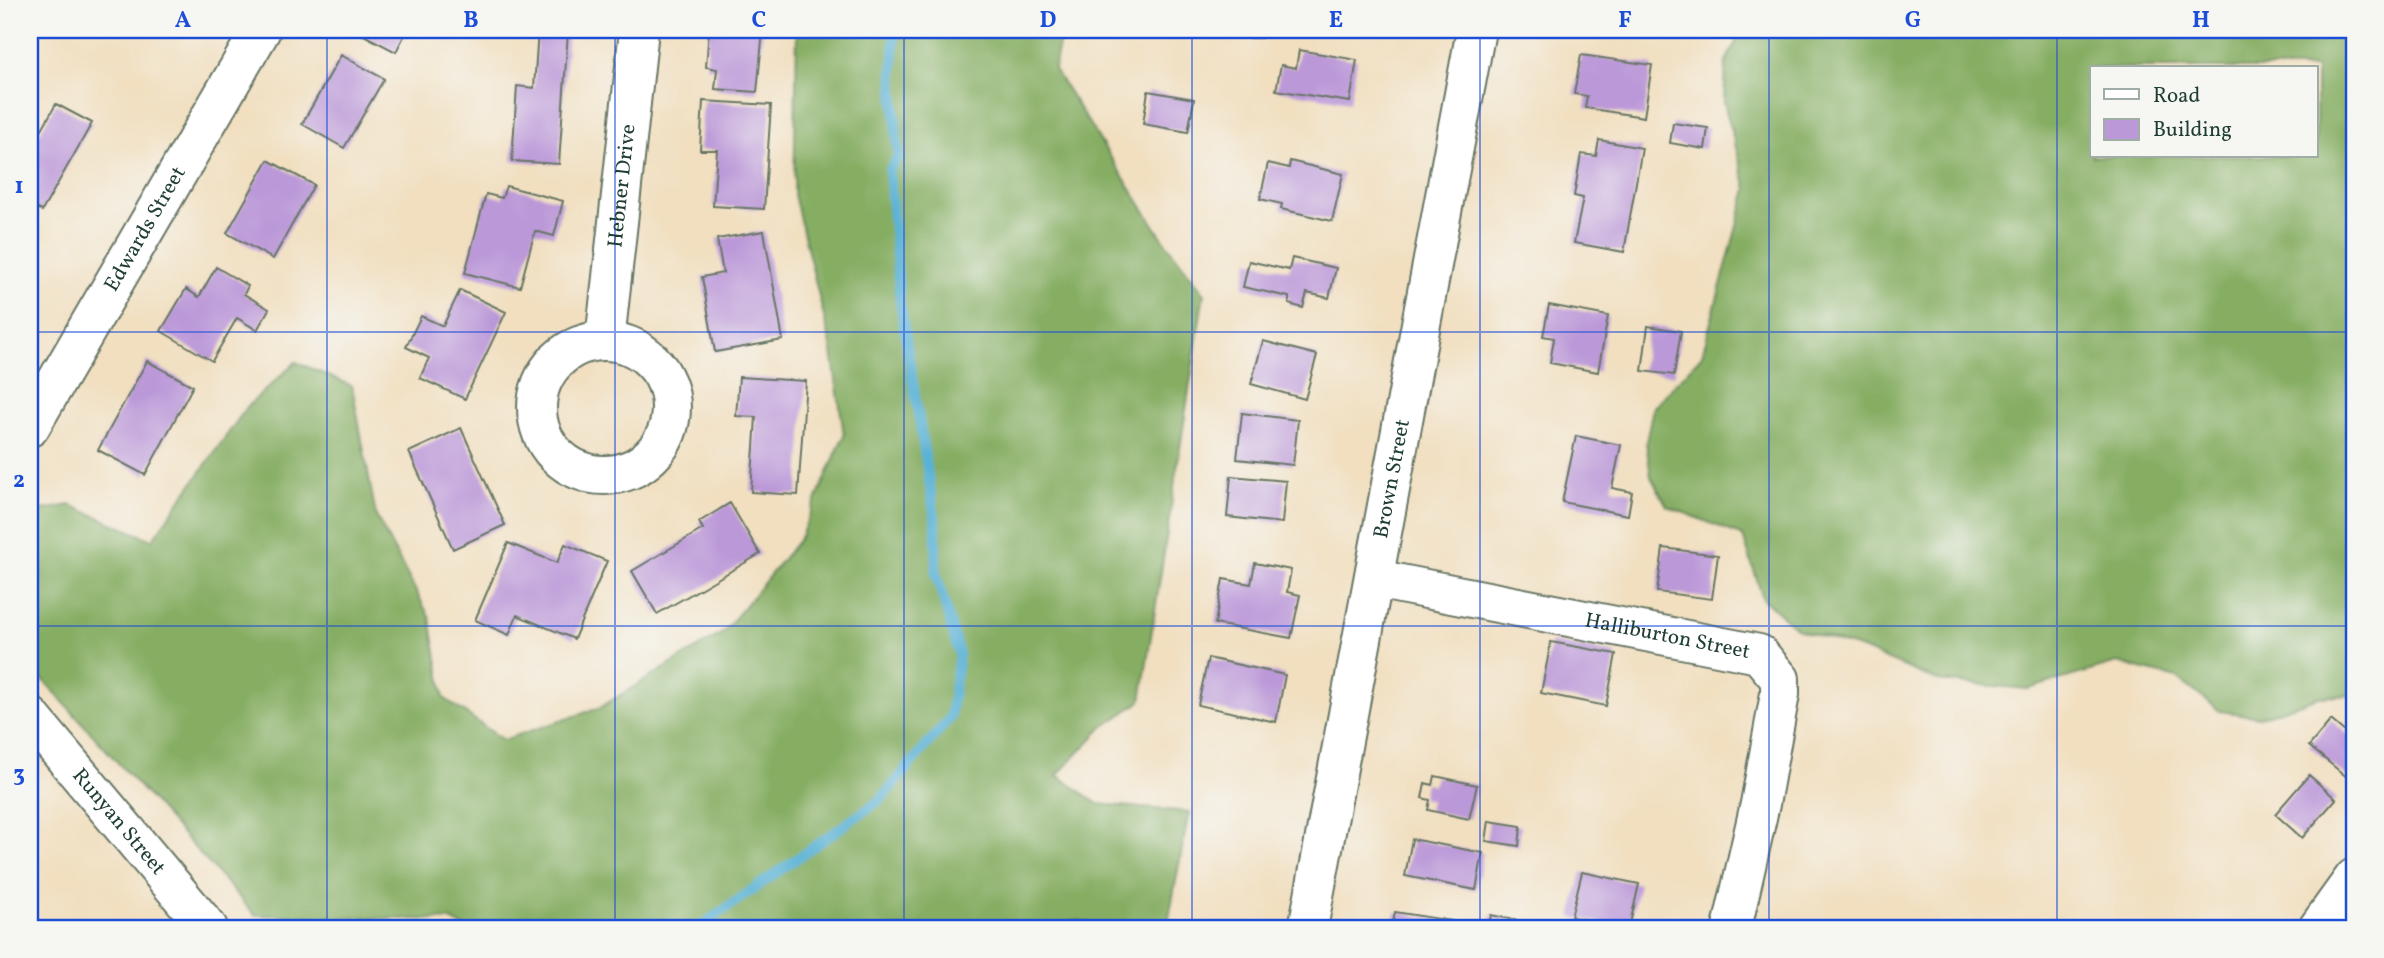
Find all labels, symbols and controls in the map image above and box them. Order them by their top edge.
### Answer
text: A [175,5,191,37]
text: B [463,5,479,37]
text: C [752,5,766,37]
text: D [1040,5,1057,37]
text: E [1329,5,1343,37]
text: F [1618,5,1632,37]
text: G [1905,5,1921,37]
text: H [2192,5,2210,37]
legend [2090,66,2318,158]
text: Road [2153,82,2200,111]
text: Building [2153,116,2232,145]
street label: Hebner Drive [601,123,643,249]
street label: Edwards Street [97,161,193,297]
text: 1 [14,171,24,203]
street label: Brown Street [1367,417,1417,541]
text: 2 [13,465,25,497]
street label: Halliburton Street [1582,606,1752,666]
text: 3 [13,759,25,791]
street label: Runyan Street [65,762,172,881]

